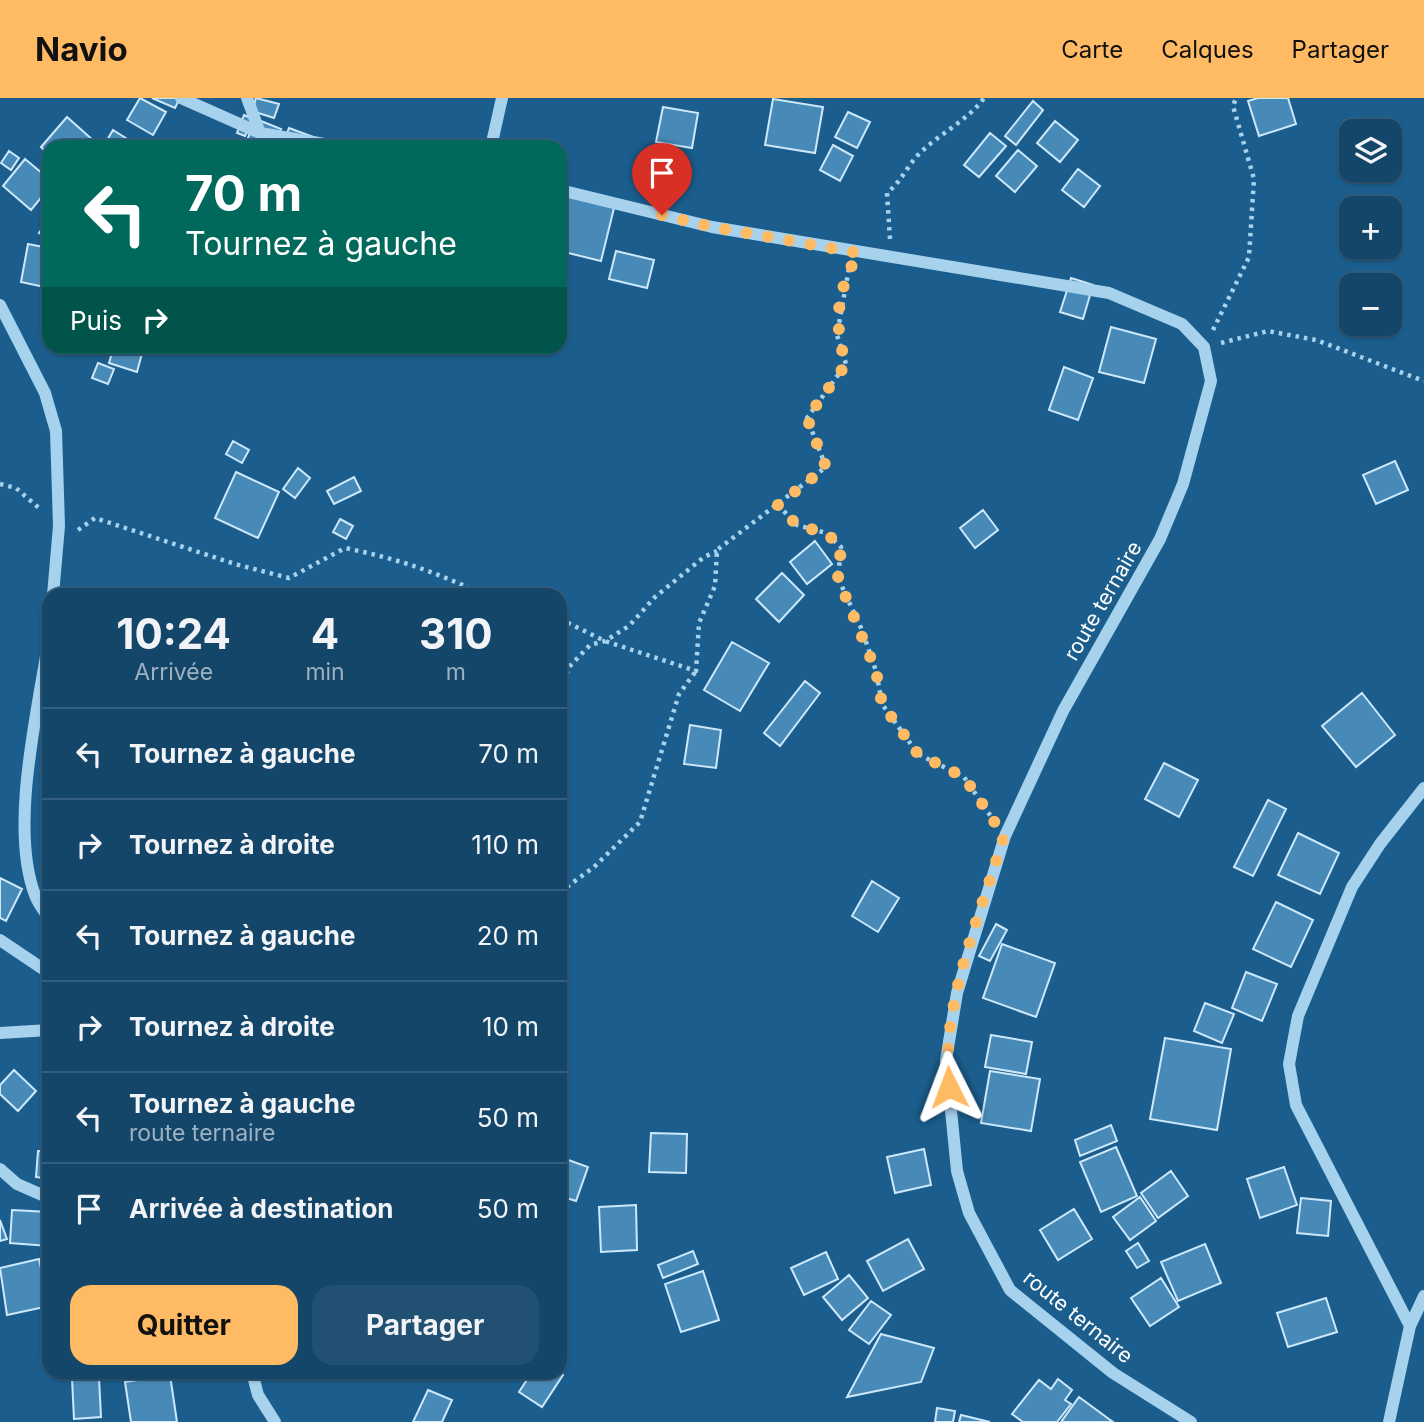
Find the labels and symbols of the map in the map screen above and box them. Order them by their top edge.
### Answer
pin [632,143,692,215]
street label: route ternaire [1058,537,1147,665]
position arrow [912,1050,986,1124]
street label: route ternaire [1019,1265,1138,1368]

